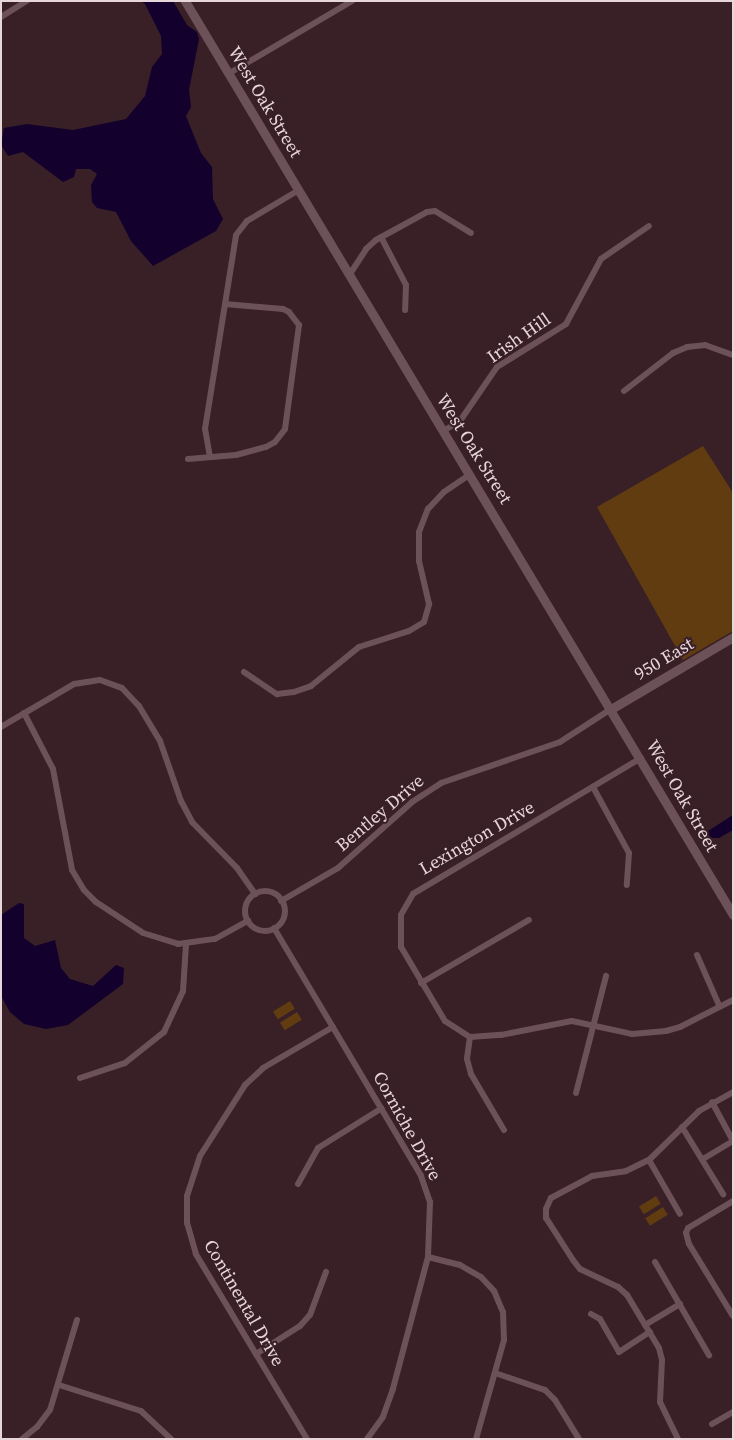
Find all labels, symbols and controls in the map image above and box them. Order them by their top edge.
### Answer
street label: West Oak Street [223,43,307,161]
street label: Irish Hill [483,308,555,368]
street label: West Oak Street [432,390,516,508]
street label: 950 East [631,633,697,685]
street label: West Oak Street [641,736,723,856]
street label: Bentley Drive [332,770,428,856]
street label: Lexington Drive [416,796,538,880]
street label: Corniche Drive [368,1068,446,1184]
street label: Continental Drive [199,1236,289,1370]

